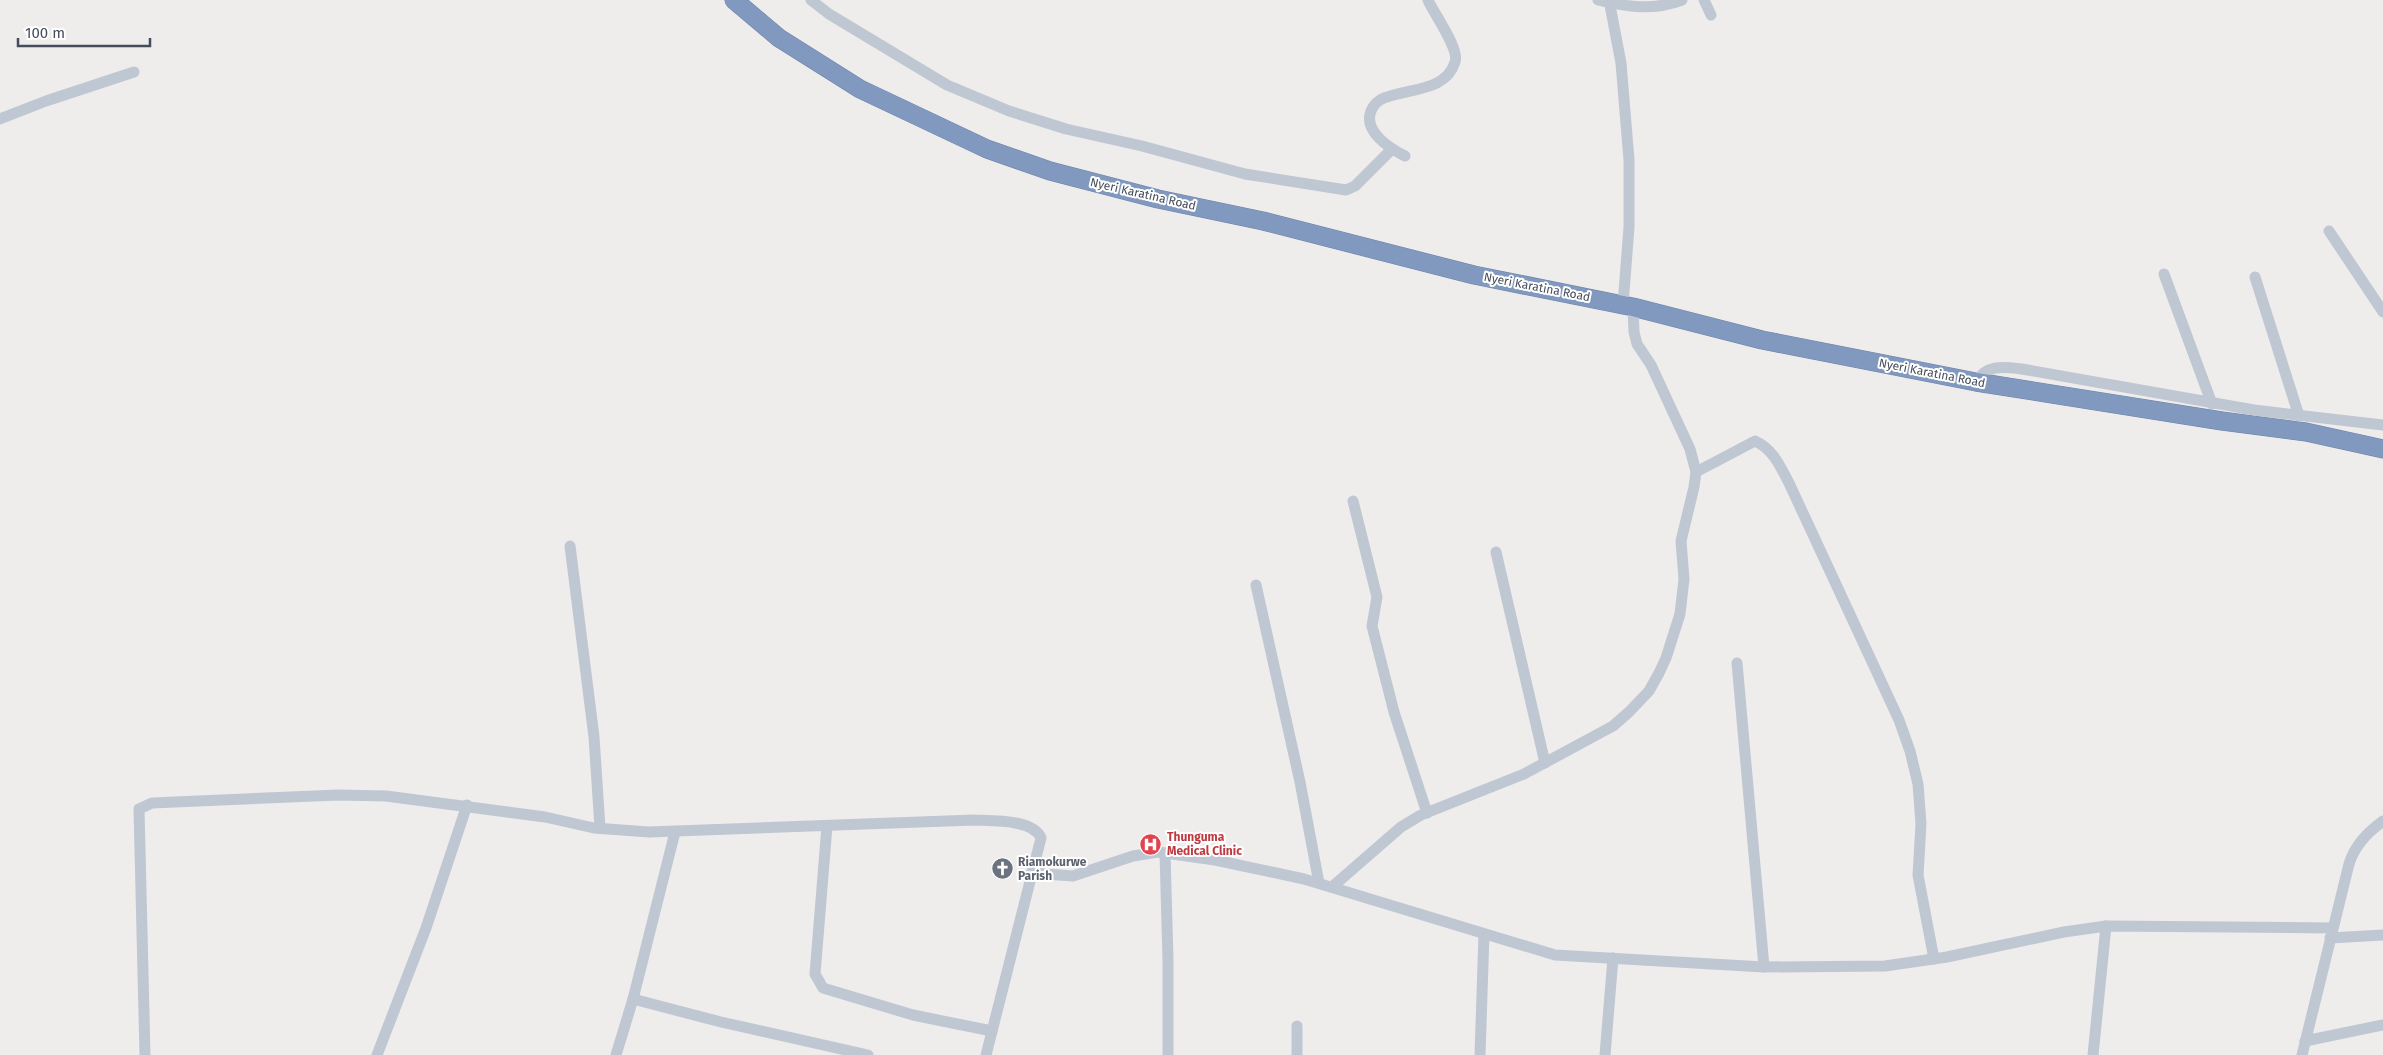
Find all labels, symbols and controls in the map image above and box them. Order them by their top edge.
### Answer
scale bar [18,15,150,47]
text: 100 m [25,24,65,42]
street label: Nyeri Karatina Road [1089,175,1197,213]
street label: Nyeri Karatina Road [1483,270,1591,304]
street label: Nyeri Karatina Road [1878,356,1986,390]
place label: Thunguma Medical Clinic [1167,830,1242,858]
hospital icon: Thunguma Medical Clinic [1139,832,1163,856]
place label: Riamokurwe Parish [1018,855,1087,883]
church icon: Riamokurwe Parish [990,857,1014,881]

